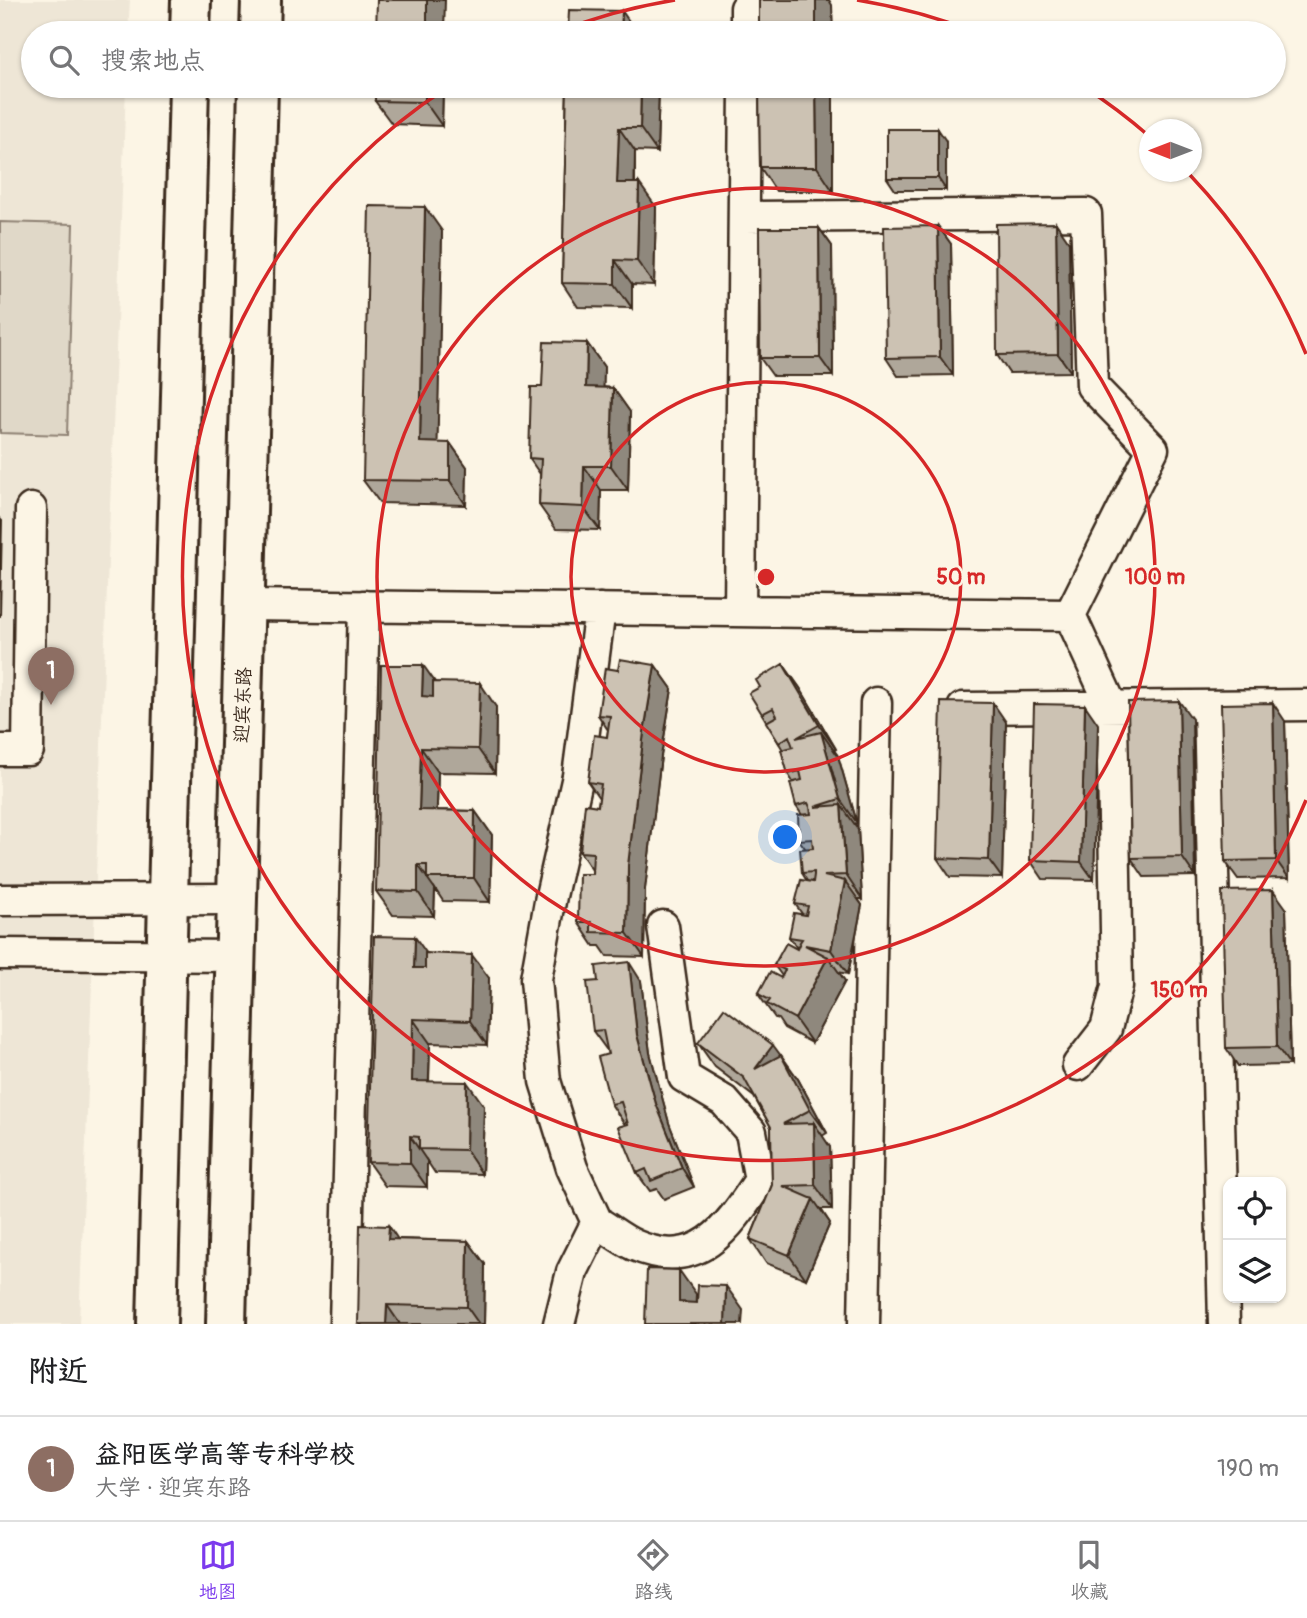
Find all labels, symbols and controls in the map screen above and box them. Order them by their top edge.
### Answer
search box [21,21,1286,98]
icon: search [45,41,83,79]
text: 搜索地点 [101,45,205,77]
north arrow [1139,119,1202,182]
text: 50 m [937,564,986,591]
text: 100 m [1125,564,1185,591]
centre of rings [754,565,778,589]
pin: 1 [28,647,74,705]
street label: 迎宾东路 [230,667,256,743]
your location [768,820,802,854]
text: 150 m [1150,977,1208,1004]
map controls [1223,1177,1286,1303]
button: locate [1223,1177,1286,1240]
button: layers [1223,1240,1286,1303]
text: 附近 [28,1353,88,1390]
text: 益阳医学高等专科学校 [95,1439,355,1471]
text: 1 [47,1454,56,1483]
text: 190 m [1217,1454,1279,1483]
text: 大学 · 迎宾东路 [95,1473,250,1502]
tab: 地图 [199,1536,237,1604]
tab: 路线 [634,1536,672,1604]
tab: 收藏 [1070,1536,1108,1604]

